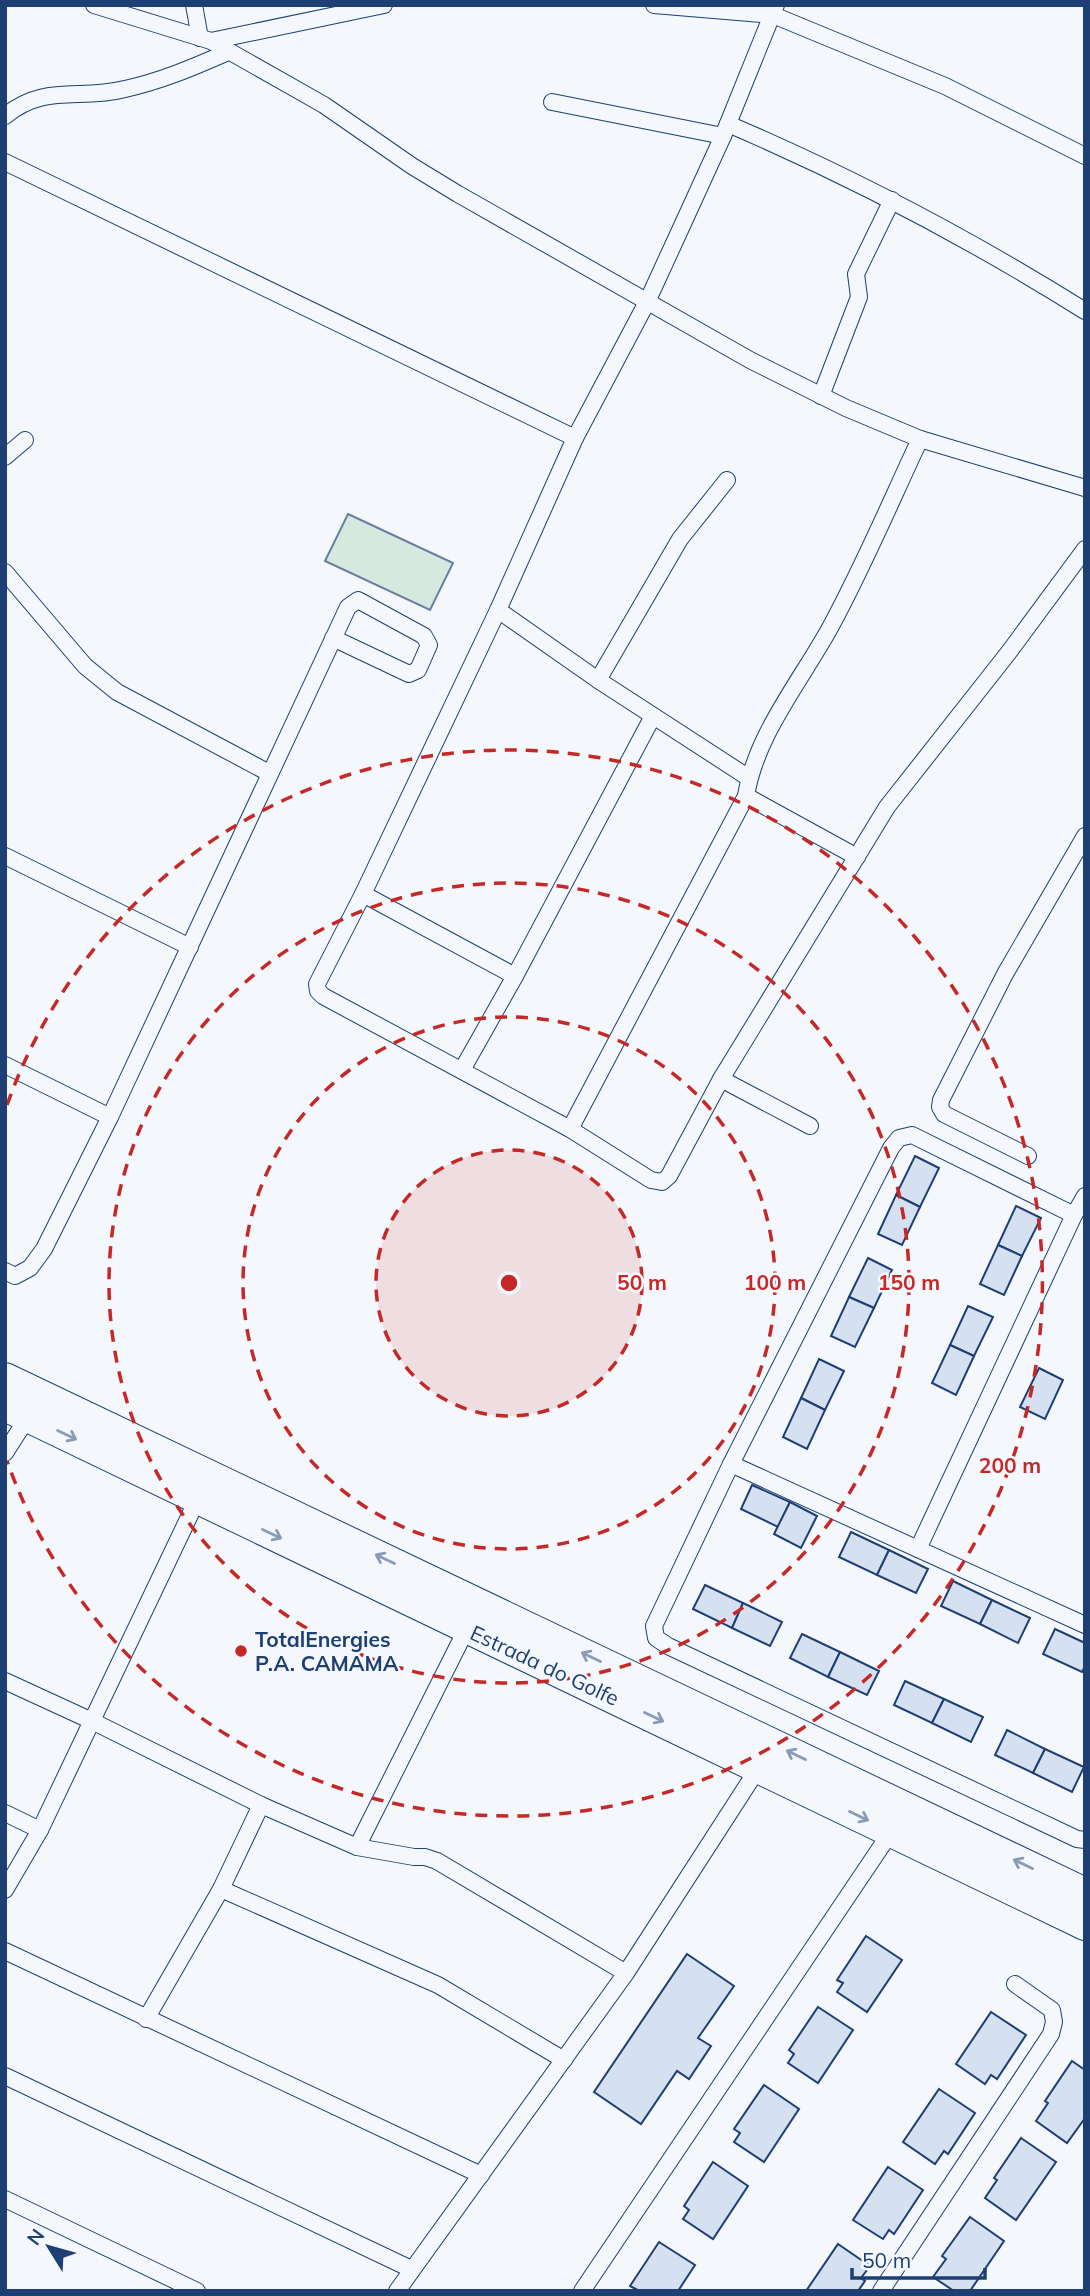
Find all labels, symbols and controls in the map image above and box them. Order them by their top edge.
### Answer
text: 50 m [617,1269,667,1295]
text: 100 m [744,1269,806,1295]
text: 150 m [878,1269,940,1295]
centre of rings [497,1271,521,1295]
one-way arrow [56,1429,77,1443]
text: 200 m [979,1452,1041,1478]
one-way arrow [261,1528,282,1542]
one-way arrow [375,1552,396,1565]
street label: Estrada do Golfe [466,1619,624,1711]
place label: TotalEnergies P.A. CAMAMA [255,1626,399,1676]
marker: TotalEnergies P.A. CAMAMA [233,1643,249,1659]
one-way arrow [581,1649,602,1663]
one-way arrow [643,1711,664,1724]
one-way arrow [786,1748,807,1761]
one-way arrow [848,1809,869,1823]
one-way arrow [1013,1856,1034,1870]
north arrow [14,2212,84,2282]
text: N [22,2224,49,2250]
scale bar [852,2236,985,2280]
text: 50 m [862,2247,911,2273]

